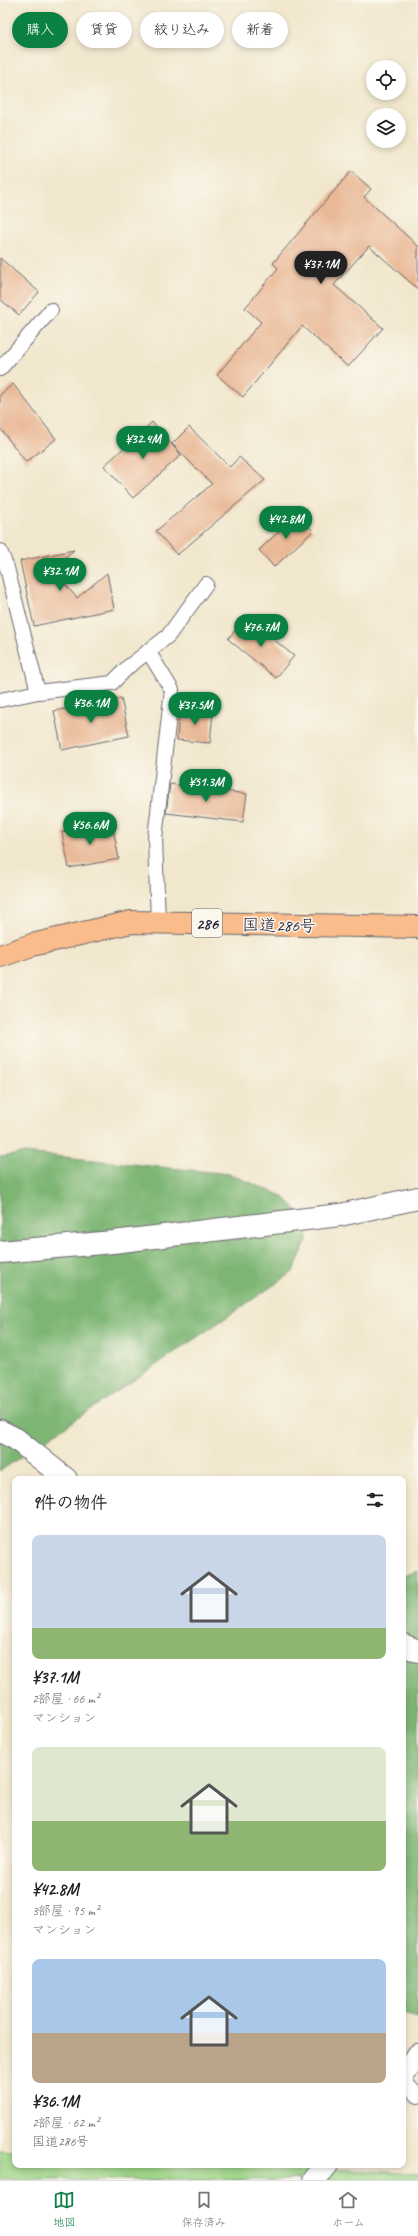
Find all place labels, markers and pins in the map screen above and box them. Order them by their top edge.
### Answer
pin: ¥37.1M [288,251,354,285]
pin: ¥32.4M [110,426,176,460]
pin: ¥42.8M [253,506,319,540]
pin: ¥32.1M [27,558,93,592]
pin: ¥76.7M [228,614,294,648]
pin: ¥36.1M [58,690,124,724]
pin: ¥37.5M [162,692,228,726]
pin: ¥51.3M [173,769,239,803]
pin: ¥56.6M [57,812,123,846]

